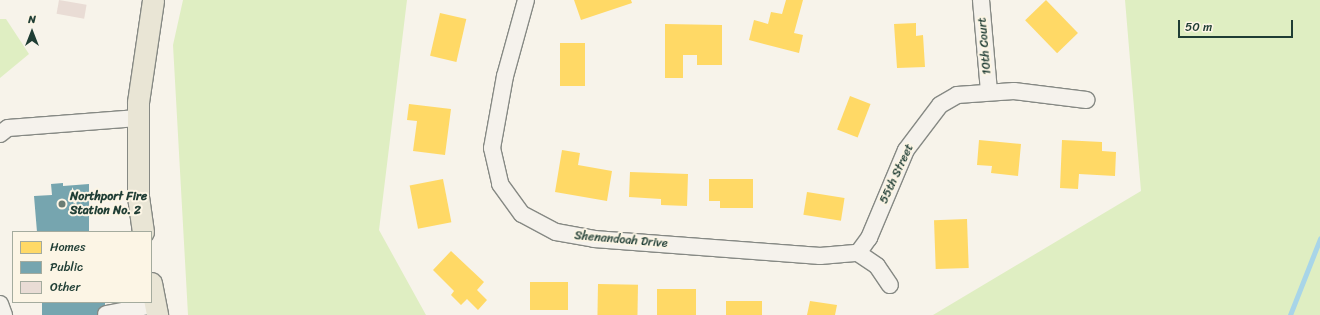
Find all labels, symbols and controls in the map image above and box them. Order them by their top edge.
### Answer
text: N [28,10,36,29]
north arrow [12,12,52,52]
scale bar [1180,12,1295,38]
text: 50 m [1185,16,1212,38]
street label: 10th Court [975,17,995,75]
street label: 55th Street [877,142,917,206]
place label: Northport Fire Station No. 2 [70,190,147,218]
marker: Northport Fire Station No. 2 [57,199,67,209]
street label: Shenandoah Drive [574,229,668,251]
legend [12,231,152,303]
text: Homes [50,236,86,258]
text: Public [50,256,83,278]
text: Other [50,276,80,298]

